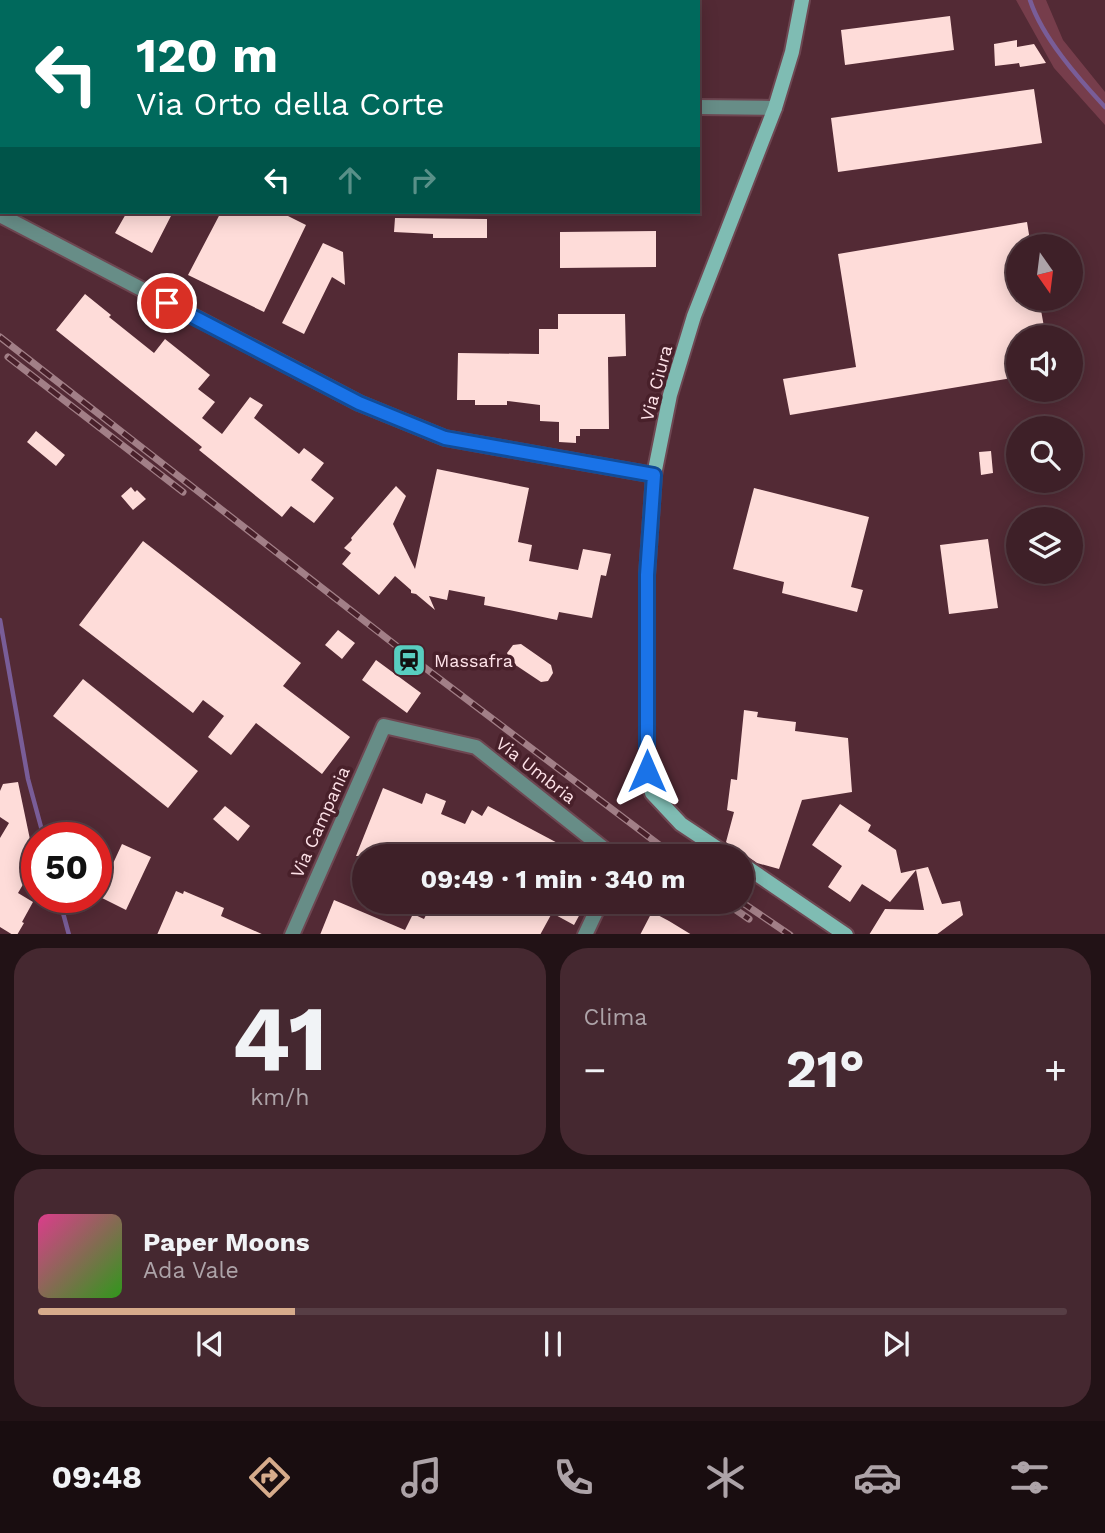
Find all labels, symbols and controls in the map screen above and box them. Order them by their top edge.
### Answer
text: 120 m [136,26,278,84]
icon: left [21,28,112,119]
text: Via Orto della Corte [136,85,444,123]
icon: left [258,161,296,199]
icon: ahead [331,161,369,199]
icon: right [404,161,442,199]
north arrow [1006,234,1083,312]
map controls [1006,234,1083,584]
pin [137,273,197,333]
icon: arrive [148,284,186,322]
button: sound [1006,325,1083,402]
street label: Via Ciura [636,343,676,423]
button: search [1006,416,1083,493]
button: layers [1006,507,1083,584]
station icon: Massafra [390,641,428,679]
place label: Massafra [434,650,513,671]
street label: Via Umbria [492,732,580,808]
position arrow [610,734,684,808]
street label: Via Campania [286,763,354,881]
speed limit sign: 50 [21,822,112,913]
text: 09:49 · 1 min · 340 m [421,864,685,894]
text: 41 [232,985,328,1092]
text: Clima [584,1004,647,1031]
text: 21° [786,1039,865,1100]
text: − [584,1048,606,1092]
text: + [1044,1048,1067,1092]
text: km/h [250,1084,309,1111]
text: Paper Moons [143,1227,310,1257]
text: Ada Vale [143,1257,239,1284]
icon: previous [191,1325,229,1363]
icon: pause [534,1325,572,1363]
icon: next [877,1325,915,1363]
icon: directions [245,1453,294,1502]
icon: music [397,1453,446,1502]
icon: phone [549,1453,598,1502]
icon: climate [701,1453,750,1502]
icon: car [853,1453,902,1502]
icon: filters [1005,1453,1054,1502]
text: 09:48 [51,1458,142,1496]

